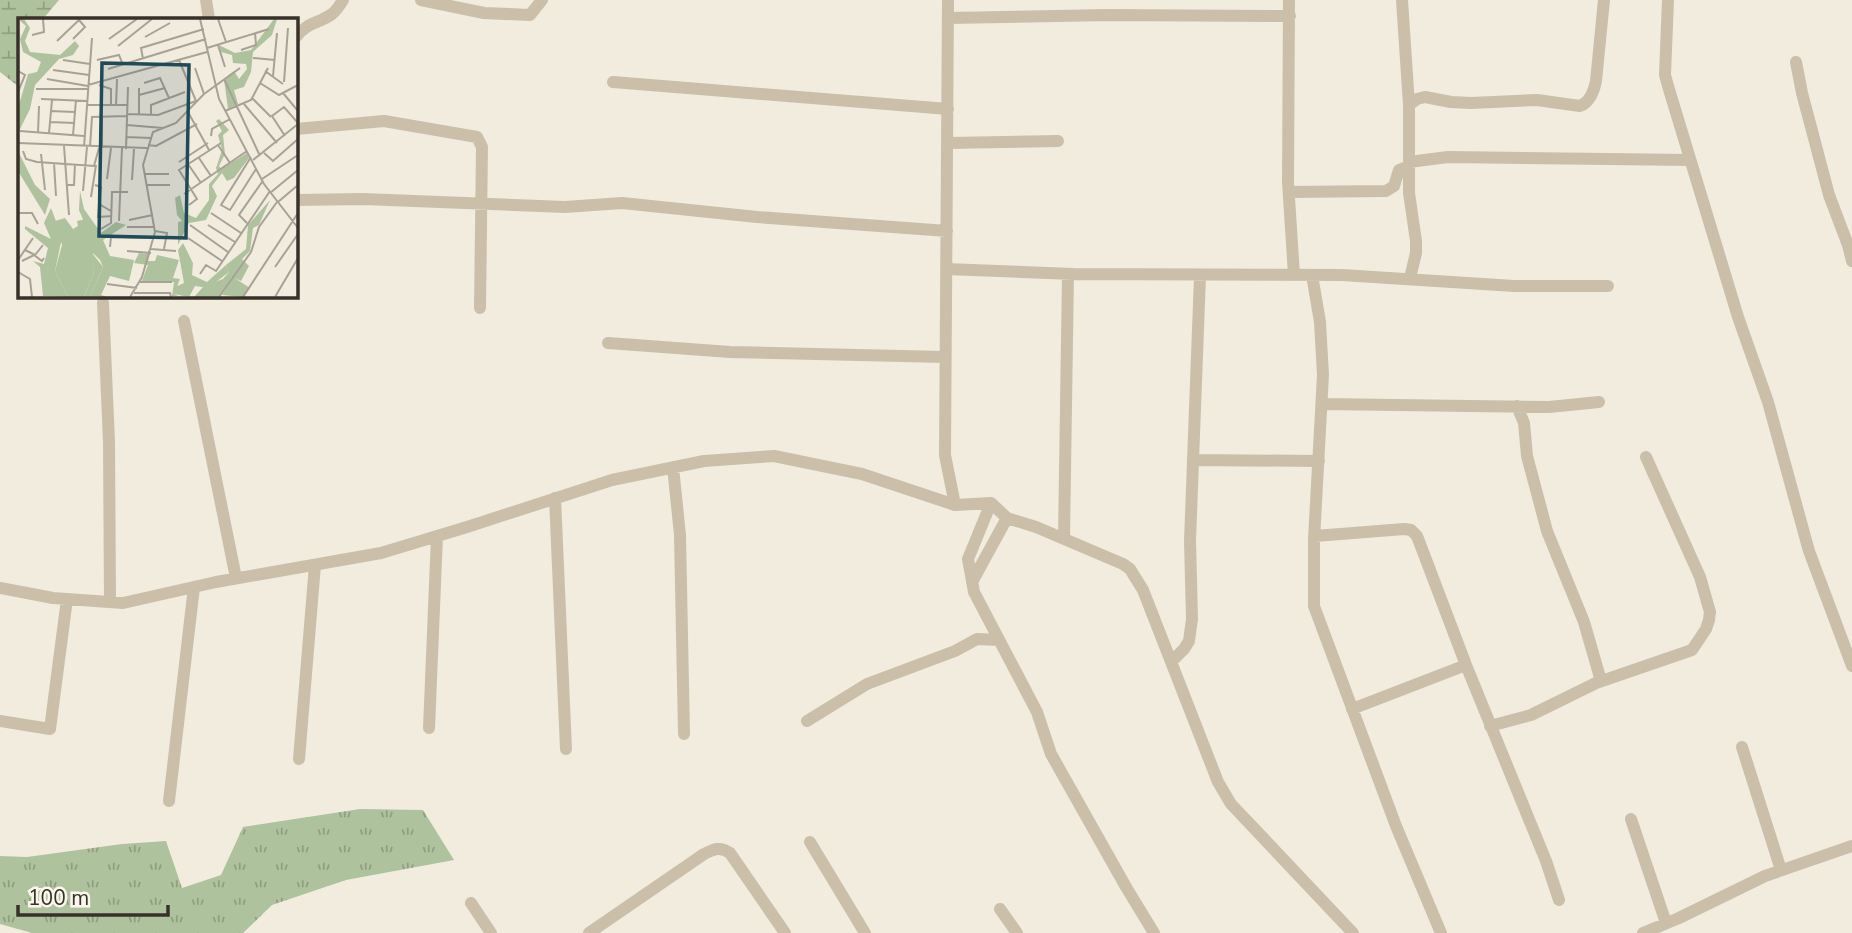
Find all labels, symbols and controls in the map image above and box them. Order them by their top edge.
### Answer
inset map [18,18,298,298]
scale bar [18,874,168,918]
text: 100 m [28,884,89,912]

